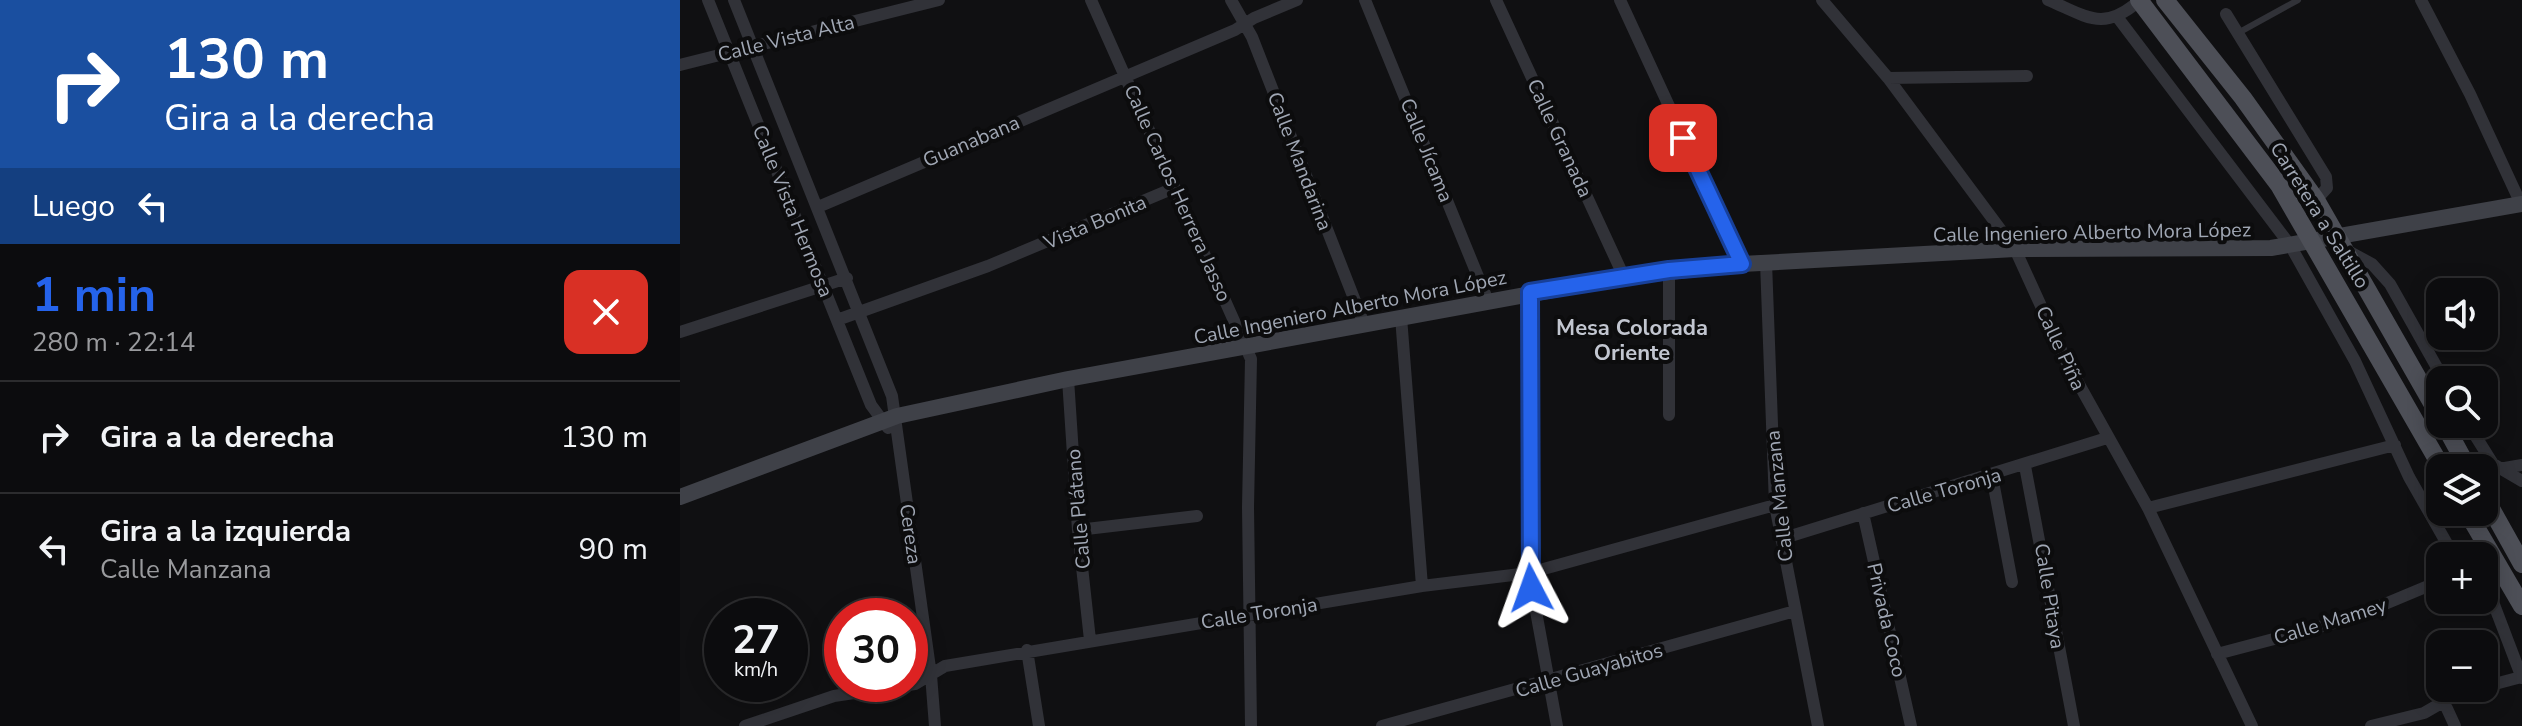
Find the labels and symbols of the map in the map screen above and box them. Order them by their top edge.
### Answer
street label: Calle Vista Alta [715,8,857,69]
street label: Calle Granada [1520,75,1599,202]
street label: Calle Carlos Herrera Jasso [1117,80,1238,306]
street label: Calle Mandarina [1261,88,1338,234]
street label: Calle Jícama [1393,94,1460,206]
pin [1649,104,1717,172]
street label: Guanabana [919,109,1024,174]
street label: Calle Vista Hermosa [746,121,839,301]
street label: Carretera a Saltillo [2264,137,2375,294]
street label: Vista Bonita [1039,189,1151,257]
street label: Calle Ingeniero Alberto Mora López [1933,216,2251,249]
street label: Calle Ingeniero Alberto Mora López [1191,264,1509,351]
street label: Calle Piña [2029,301,2092,395]
district label: Mesa Colorada Oriente [1556,313,1708,368]
street label: Calle Manzana [1759,429,1800,563]
street label: Calle Plátano [1060,448,1097,570]
street label: Calle Toronja [1884,461,2004,520]
street label: Cereza [893,502,928,566]
street label: Calle Pitaya [2028,541,2071,651]
position arrow [1489,546,1573,630]
street label: Privada Coco [1860,560,1913,680]
street label: Calle Toronja [1199,591,1319,636]
street label: Calle Mamey [2270,591,2391,651]
speed limit sign: 30 [824,598,928,702]
street label: Calle Guayabitos [1512,637,1666,704]

